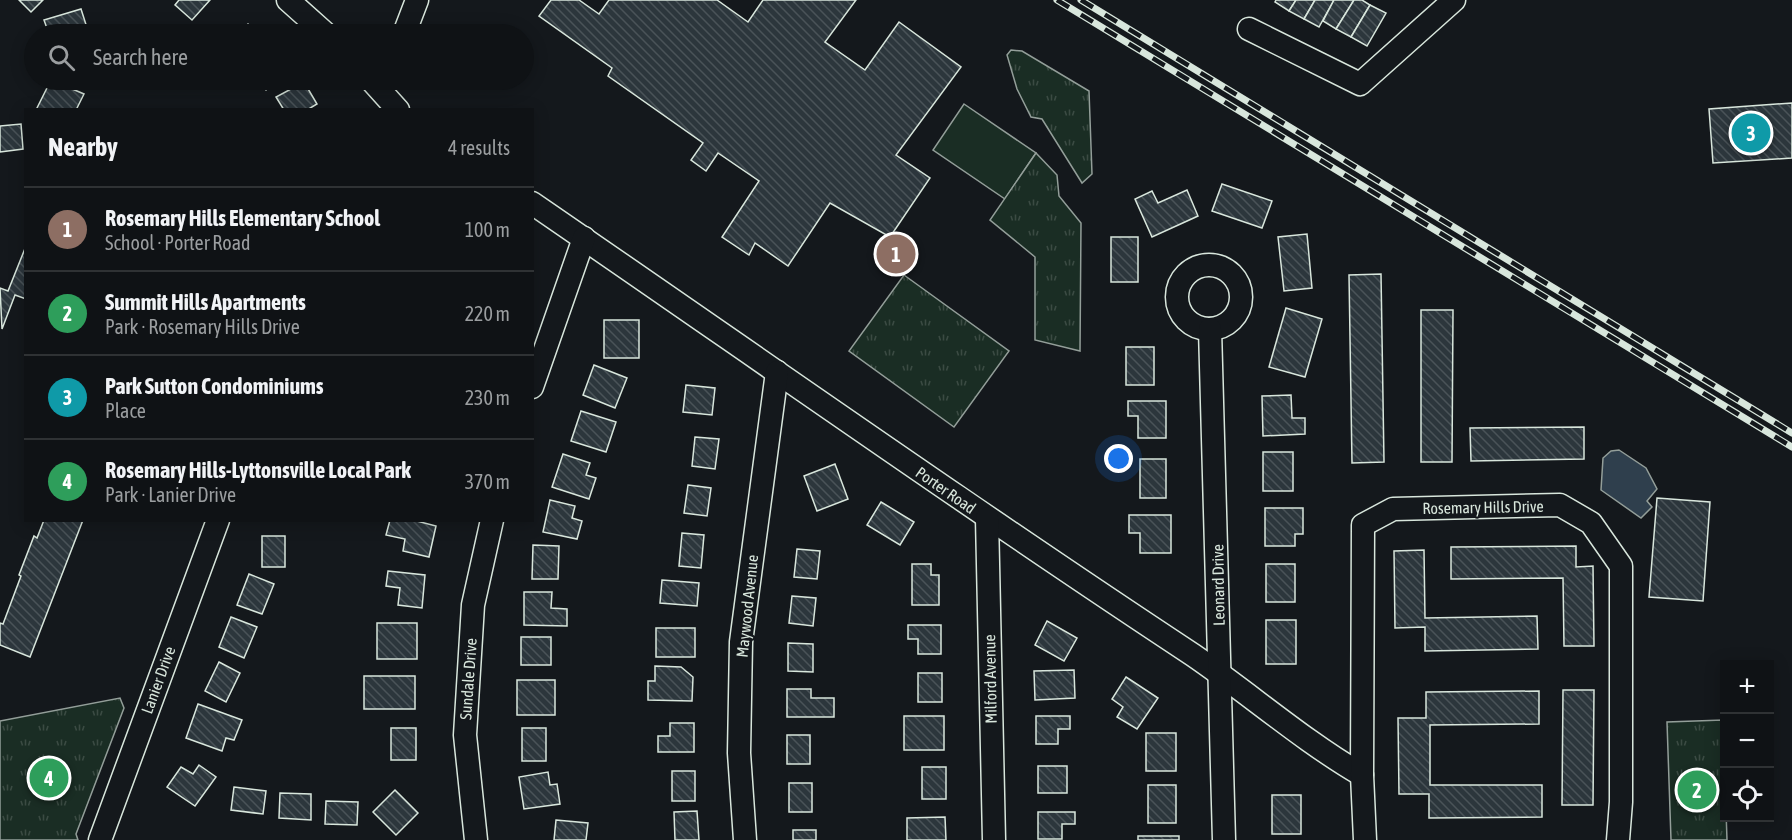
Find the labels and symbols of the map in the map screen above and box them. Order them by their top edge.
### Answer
pin: 3 [1732,110,1770,156]
pin: 1 [876,232,916,276]
your location [1104,444,1133,473]
street label: Porter Road [913,463,979,517]
street label: Rosemary Hills Drive [1422,497,1544,518]
street label: Leonard Drive [1208,544,1228,626]
street label: Maywood Avenue [733,554,762,658]
street label: Milford Avenue [980,634,1000,724]
street label: Sundale Drive [456,638,480,720]
street label: Lanier Drive [138,644,178,716]
pin: 4 [29,756,68,800]
pin: 2 [1678,768,1716,812]

